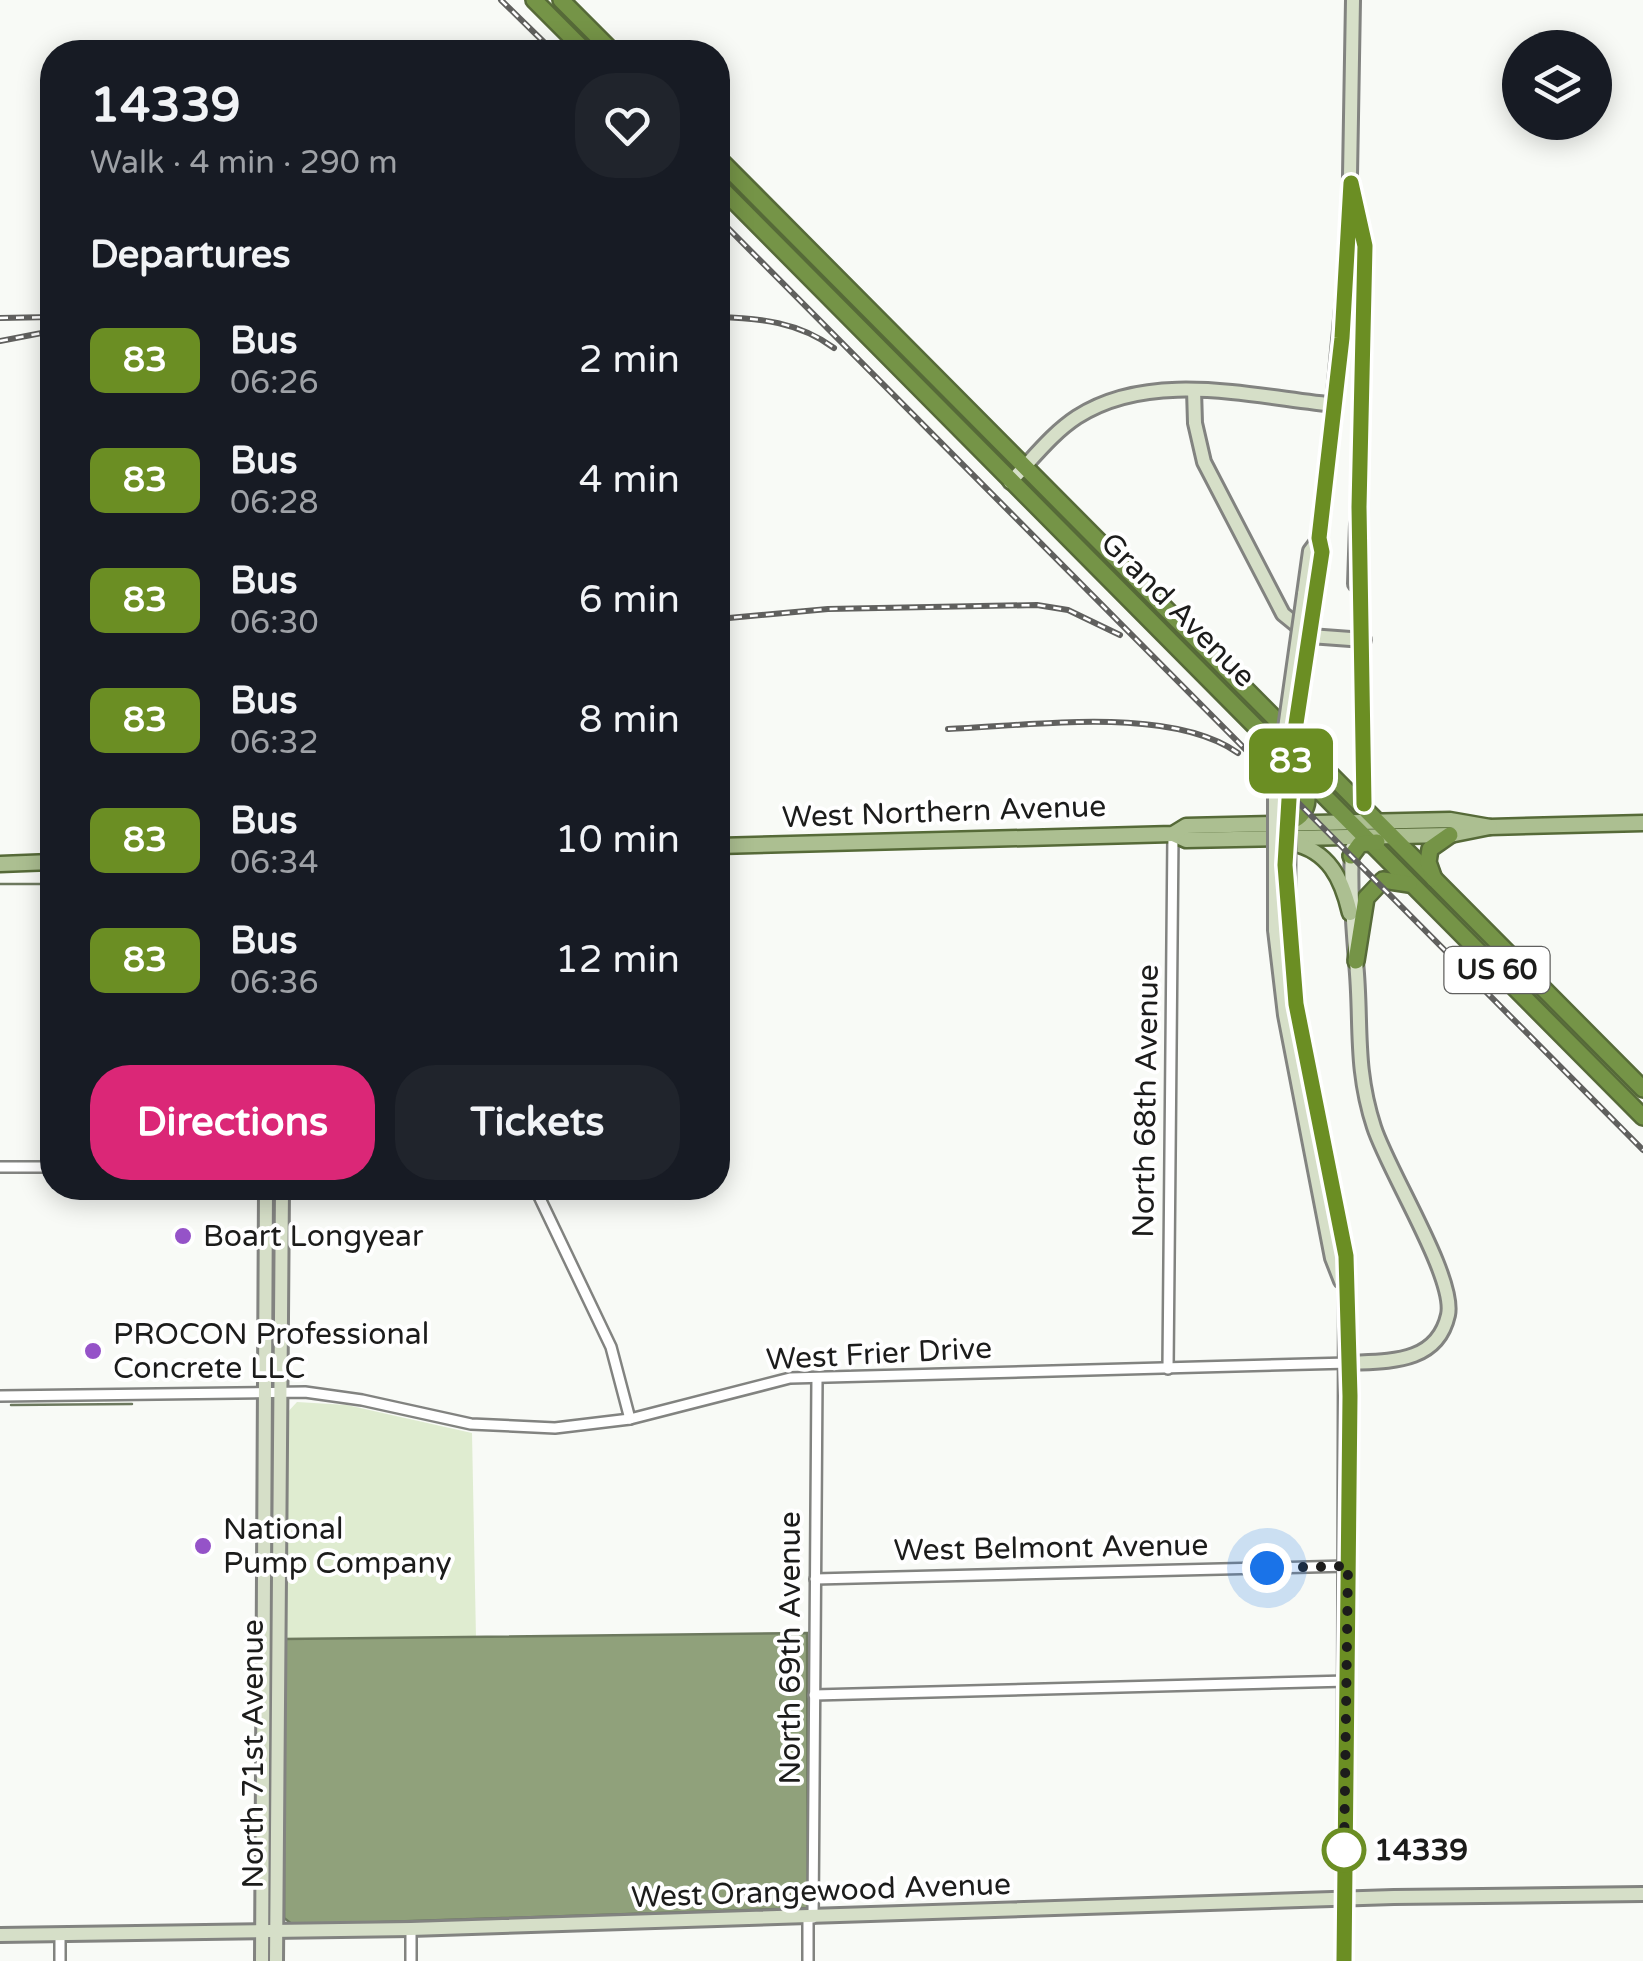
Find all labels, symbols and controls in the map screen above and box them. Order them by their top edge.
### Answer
map controls [1502,30,1612,140]
button: layers [1502,30,1612,140]
button: heart [575,73,680,178]
text: 14339 [90,77,241,135]
text: Walk · 4 min · 290 m [90,144,398,182]
text: Departures [90,232,291,278]
text: Bus [230,318,297,364]
text: 2 min [579,337,680,383]
text: 83 [123,339,167,381]
text: 06:26 [230,364,319,402]
text: Bus [230,438,297,484]
text: 4 min [579,457,680,503]
text: 83 [123,459,167,501]
text: 06:28 [230,484,319,522]
street label: Grand Avenue [1093,525,1263,695]
text: Bus [230,558,297,604]
text: 6 min [579,577,680,623]
text: 83 [123,579,167,621]
text: 06:30 [230,604,319,642]
text: Bus [230,678,297,724]
text: 8 min [579,697,680,743]
text: 83 [123,699,167,741]
text: 06:32 [230,724,319,762]
line badge: 83 [1246,728,1336,794]
text: 83 [1269,740,1313,782]
street label: West Northern Avenue [781,788,1107,836]
text: Bus [230,798,297,844]
text: 10 min [555,817,680,863]
text: 83 [123,819,167,861]
text: 06:34 [230,844,319,882]
text: Bus [230,918,297,964]
text: 12 min [555,937,680,983]
text: 83 [123,939,167,981]
road number: US 60 [1444,947,1550,993]
text: 06:36 [230,964,319,1002]
street label: North 68th Avenue [1125,964,1167,1238]
button: Directions [90,1065,375,1180]
button: Tickets [395,1065,680,1180]
place label: Boart Longyear [203,1218,424,1255]
marker: Boart Longyear [172,1225,194,1247]
place label: PROCON Professional Concrete LLC [113,1316,429,1387]
street label: West Frier Drive [765,1330,993,1378]
marker: PROCON Professional Concrete LLC [82,1340,104,1362]
place label: National Pump Company [223,1511,452,1582]
street label: North 69th Avenue [772,1511,809,1785]
street label: West Belmont Avenue [893,1527,1209,1569]
marker: National Pump Company [192,1535,214,1557]
your location [1242,1543,1292,1593]
street label: North 71st Avenue [235,1619,272,1889]
marker: 14339 [1323,1829,1365,1871]
place label: 14339 [1374,1832,1468,1869]
street label: West Orangewood Avenue [630,1866,1012,1916]

